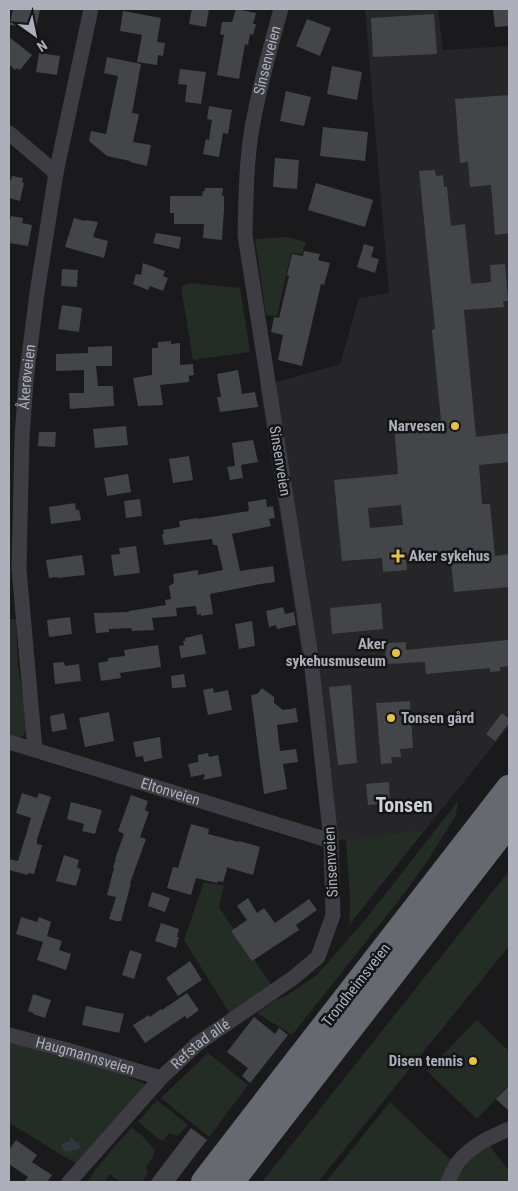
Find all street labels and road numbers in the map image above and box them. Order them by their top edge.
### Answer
street label: Sinsenveien [250,24,285,97]
street label: Åkerøveien [15,343,39,410]
street label: Sinsenveien [266,425,294,497]
street label: Eltonveien [139,774,202,809]
street label: Sinsenveien [320,826,342,898]
street label: Trondheimsveien [318,940,394,1030]
street label: Refstad allé [167,1015,233,1073]
street label: Haugmannsveien [34,1033,137,1079]

